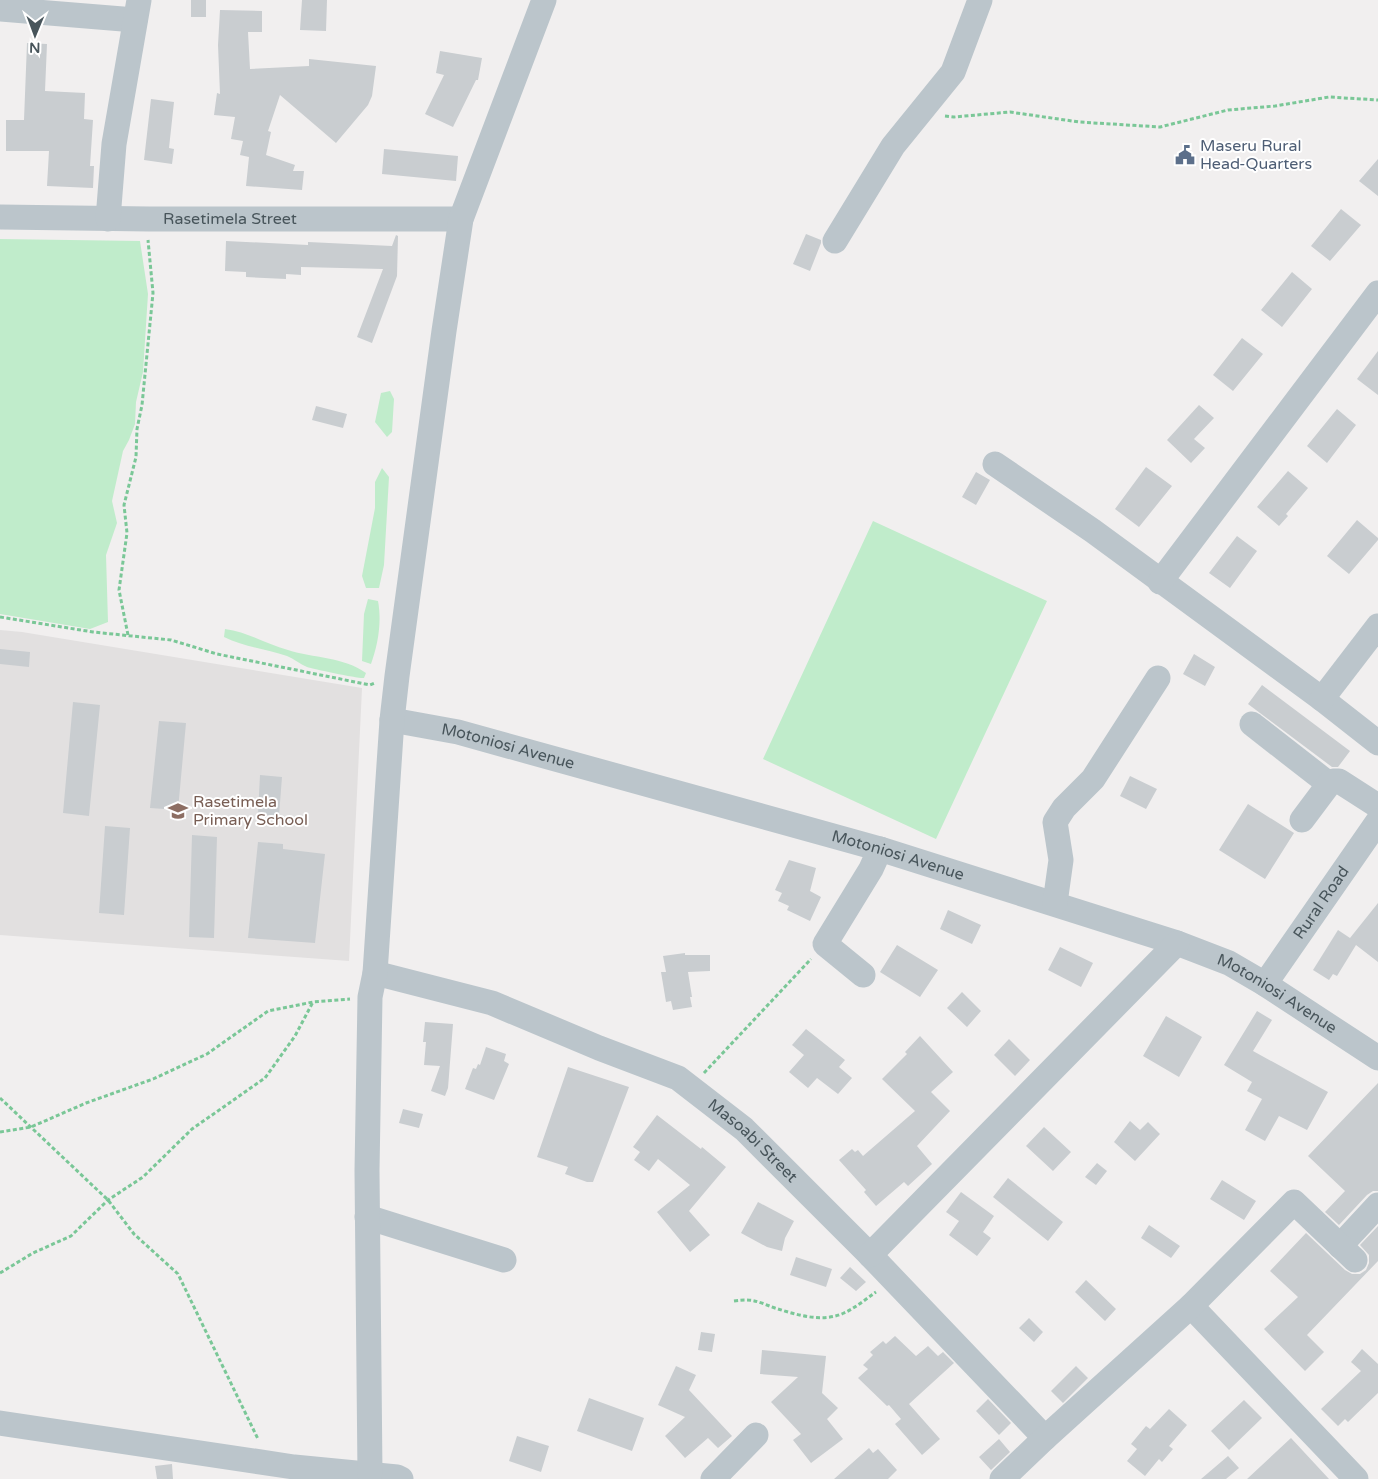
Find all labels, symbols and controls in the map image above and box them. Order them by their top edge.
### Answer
north arrow [10,10,60,60]
text: N [29,39,41,56]
place label: Maseru Rural Head-Quarters [1200,136,1312,174]
public building icon: Maseru Rural Head-Quarters [1174,144,1196,166]
street label: Rasetimela Street [163,209,297,229]
street label: Motoniosi Avenue [440,719,577,774]
place label: Rasetimela Primary School [193,792,308,830]
school or university icon: Rasetimela Primary School [167,800,189,822]
street label: Motoniosi Avenue [829,826,967,885]
street label: Rural Road [1289,862,1354,943]
street label: Motoniosi Avenue [1214,949,1341,1038]
street label: Masoabi Street [704,1095,802,1187]

